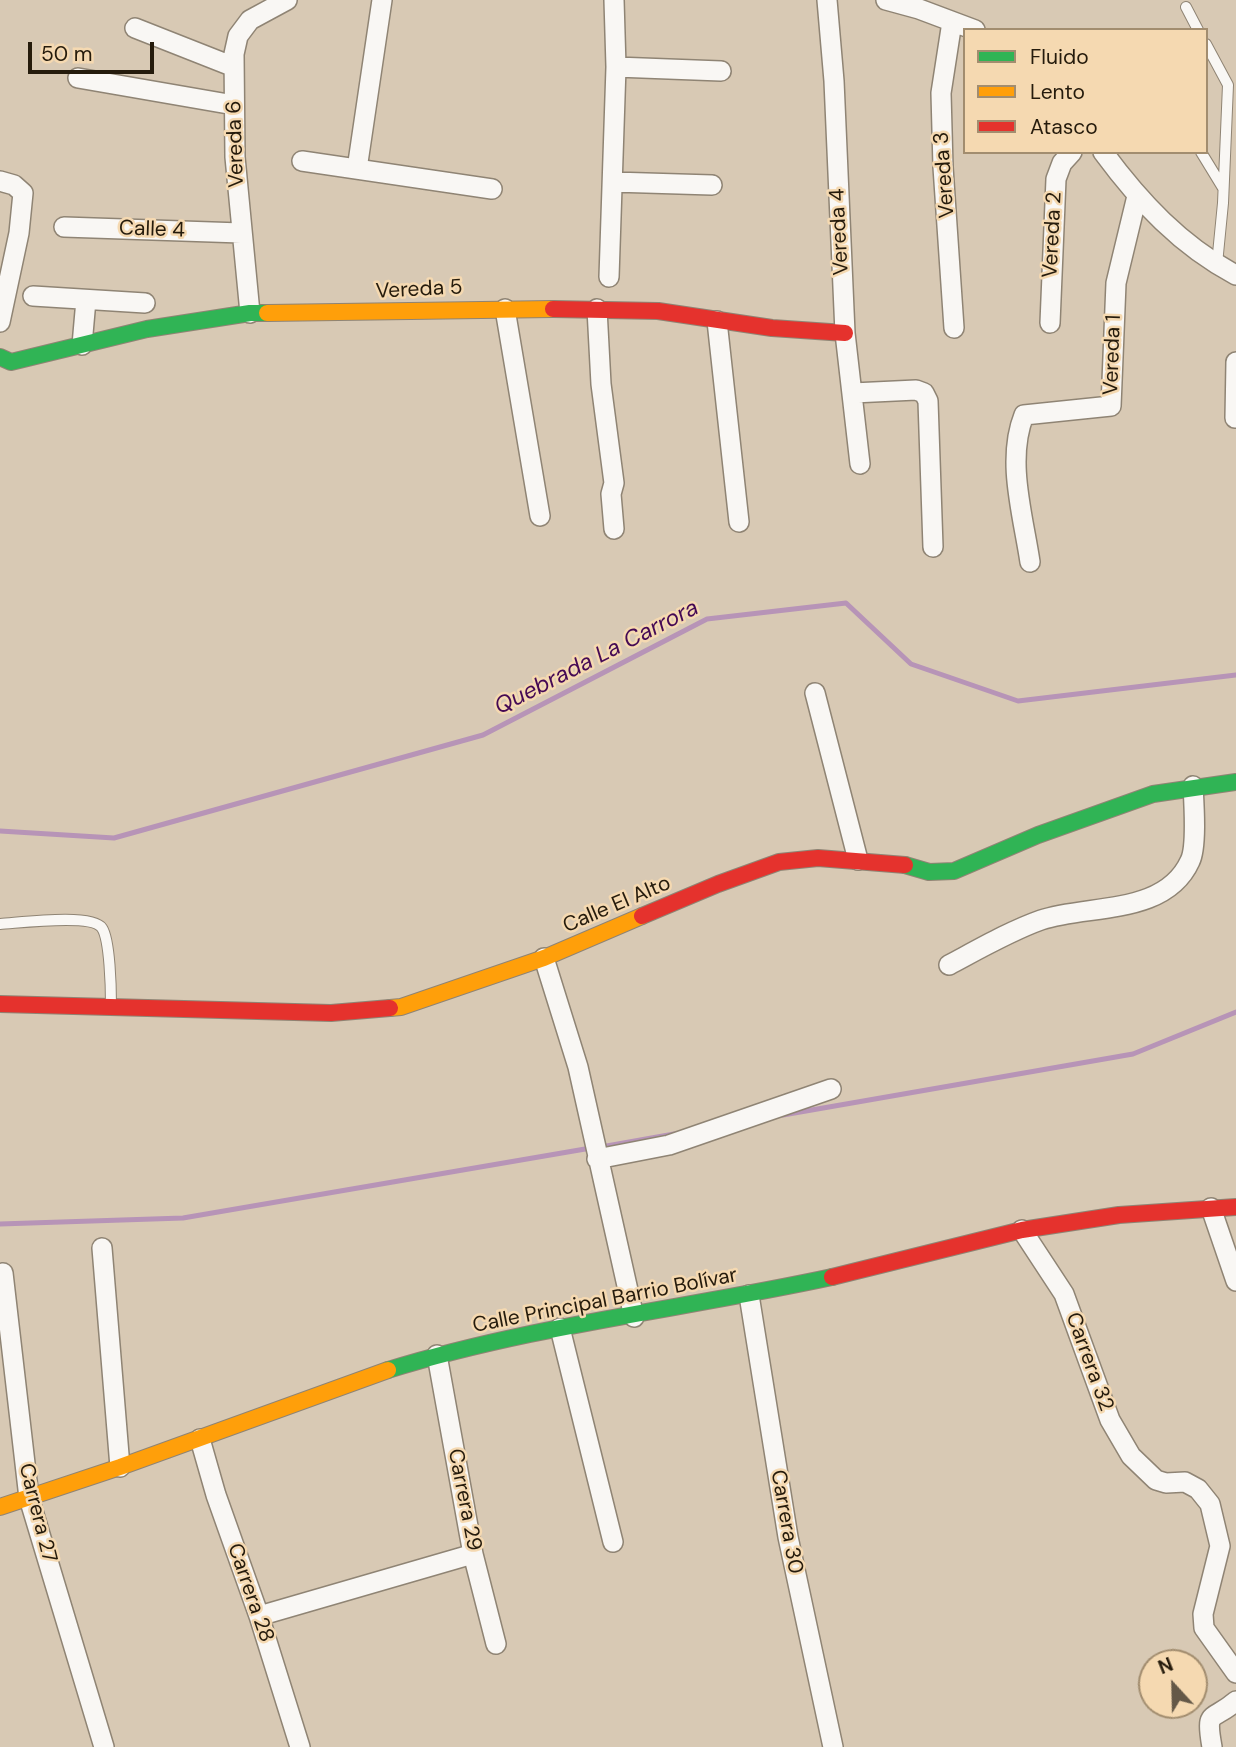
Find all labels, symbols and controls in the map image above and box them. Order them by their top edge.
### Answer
scale bar [32,28,158,72]
legend [963,28,1208,154]
text: 50 m [41,40,92,68]
text: Fluido [1030,43,1089,71]
text: Lento [1030,78,1085,106]
street label: Vereda 6 [222,100,250,188]
text: Atasco [1030,113,1098,141]
street label: Vereda 3 [929,131,961,219]
street label: Vereda 4 [825,188,855,276]
street label: Vereda 2 [1038,191,1068,279]
street label: Calle 4 [119,216,185,244]
street label: Vereda 5 [375,275,463,305]
street label: Vereda 1 [1099,314,1127,396]
water label: Quebrada La Carrora [490,595,704,721]
street label: Calle El Alto [559,871,675,939]
street label: Calle Principal Barrio Bolívar [470,1263,740,1339]
street label: Carrera 32 [1060,1309,1118,1415]
street label: Carrera 29 [442,1447,486,1553]
street label: Carrera 27 [13,1461,61,1565]
street label: Carrera 30 [764,1468,808,1576]
street label: Carrera 28 [221,1540,279,1646]
north arrow [1138,1649,1208,1719]
text: N [1155,1652,1177,1680]

